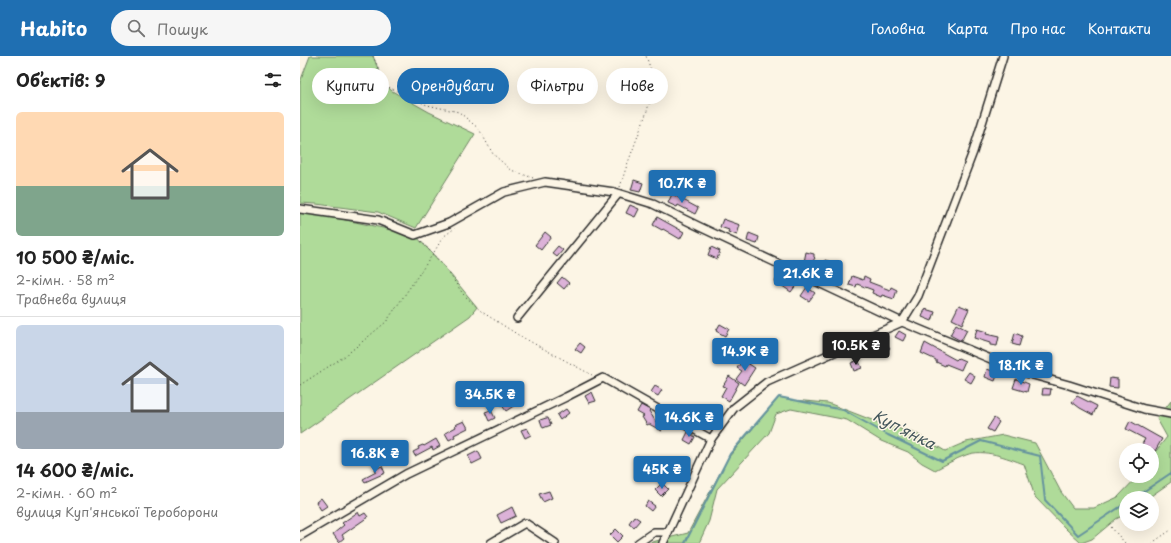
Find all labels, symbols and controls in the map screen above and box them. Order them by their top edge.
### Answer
search box [111,10,391,46]
text: Habito [20,14,87,42]
icon: search [125,17,147,39]
text: Пошук [157,17,208,40]
text: Головна [871,18,925,39]
text: Карта [947,18,988,39]
text: Про нас [1010,18,1066,39]
text: Контакти [1088,18,1151,39]
text: Об’єктів: 9 [16,67,105,93]
chip: Купити [312,68,389,104]
chip: Орендувати [397,68,509,104]
chip: Фільтри [517,68,598,104]
chip: Нове [606,68,668,104]
icon: filters [262,69,284,91]
icon: home [114,138,186,210]
pin: 10.7K ₴ [645,170,719,204]
text: 10.7K ₴ [658,173,706,192]
text: 10 500 ₴/міс. [16,244,135,270]
pin: 21.6K ₴ [771,260,845,294]
text: 21.6K ₴ [783,263,833,282]
text: 2-кімн. · 58 m² [16,270,115,289]
text: Травнева вулиця [16,289,126,308]
pin: 10.5K ₴ [819,332,893,366]
text: 10.5K ₴ [832,335,880,354]
pin: 14.9K ₴ [708,338,782,372]
text: 14.9K ₴ [721,341,769,360]
icon: home [114,351,186,423]
pin: 18.1K ₴ [984,352,1058,386]
text: 18.1K ₴ [998,355,1044,374]
pin: 34.5K ₴ [453,381,527,415]
text: 34.5K ₴ [464,384,516,403]
water label: Куп'янка [869,403,941,455]
pin: 14.6K ₴ [652,404,726,438]
text: 14.6K ₴ [664,407,714,426]
pin: 16.8K ₴ [338,440,412,474]
text: 16.8K ₴ [351,443,399,462]
map controls [1119,443,1159,531]
button: locate [1119,443,1159,483]
pin: 45K ₴ [634,456,690,490]
text: 14 600 ₴/міс. [16,457,134,483]
text: 45K ₴ [643,459,681,478]
text: 2-кімн. · 60 m² [16,483,117,502]
button: layers [1119,491,1159,531]
text: вулиця Куп'янської Тероборони [16,502,218,521]

